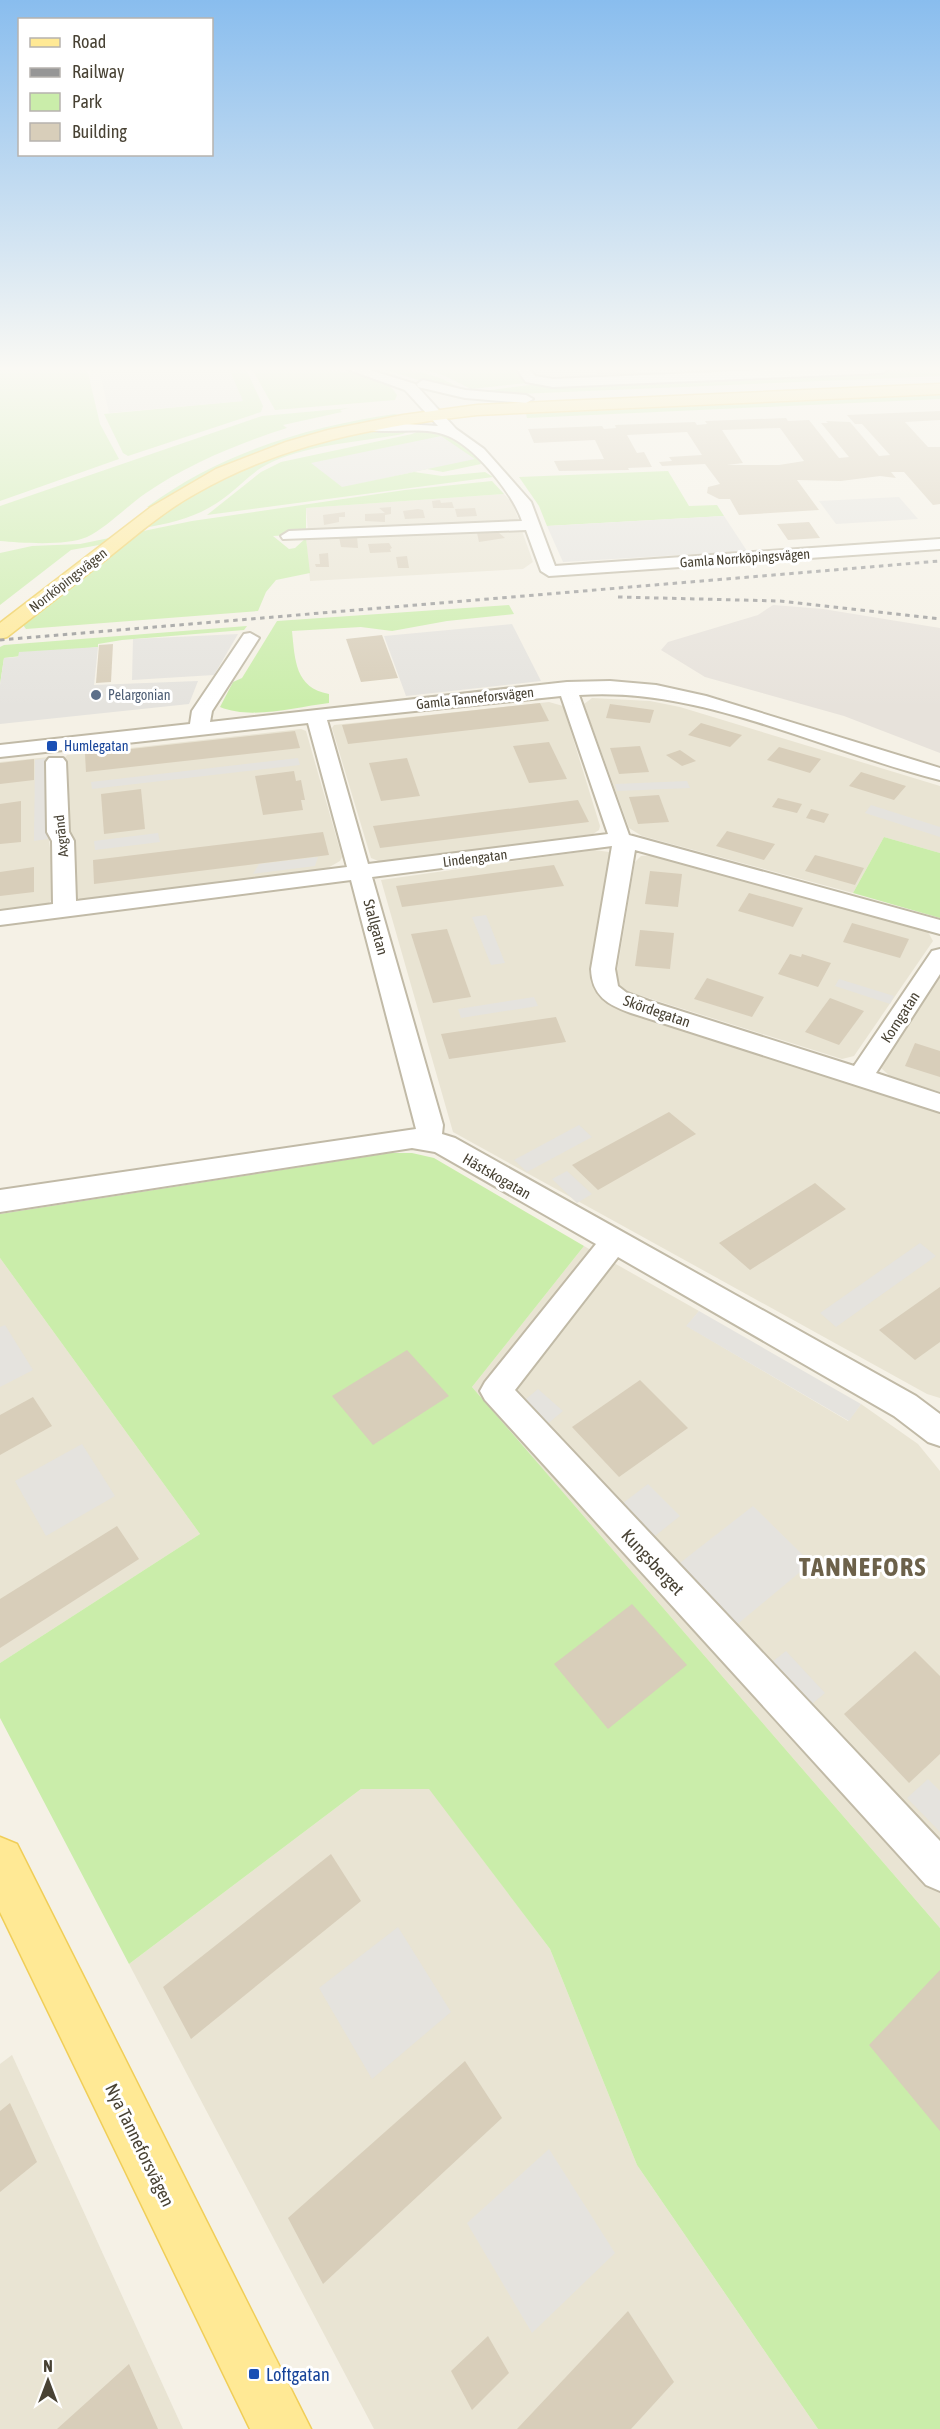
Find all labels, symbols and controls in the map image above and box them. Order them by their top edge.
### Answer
legend [18,18,213,156]
text: Road [72,31,106,52]
text: Railway [72,61,124,82]
text: Park [72,91,102,112]
text: Building [72,121,127,142]
street label: Norrköpingsvägen [26,545,110,615]
street label: Gamla Norrköpingsvägen [679,545,811,571]
street label: Gamla Tanneforsvägen [415,684,535,712]
place label: Pelargonian [108,687,171,703]
marker: Pelargonian [89,688,103,702]
place label: Humlegatan [64,738,128,754]
marker: Humlegatan [45,739,59,753]
street label: Axgränd [51,814,71,858]
street label: Lindengatan [442,846,508,870]
street label: Stallgatan [360,897,392,957]
street label: Korngatan [877,988,923,1046]
street label: Skördegatan [621,992,693,1030]
street label: Hästskogatan [460,1150,534,1202]
street label: Kungsberget [617,1525,689,1599]
district label: TANNEFORS [799,1552,927,1582]
street label: Nya Tanneforsvägen [101,2080,179,2210]
north arrow [18,2351,78,2411]
text: N [43,2357,53,2375]
place label: Loftgatan [266,2364,330,2385]
marker: Loftgatan [247,2367,261,2381]

